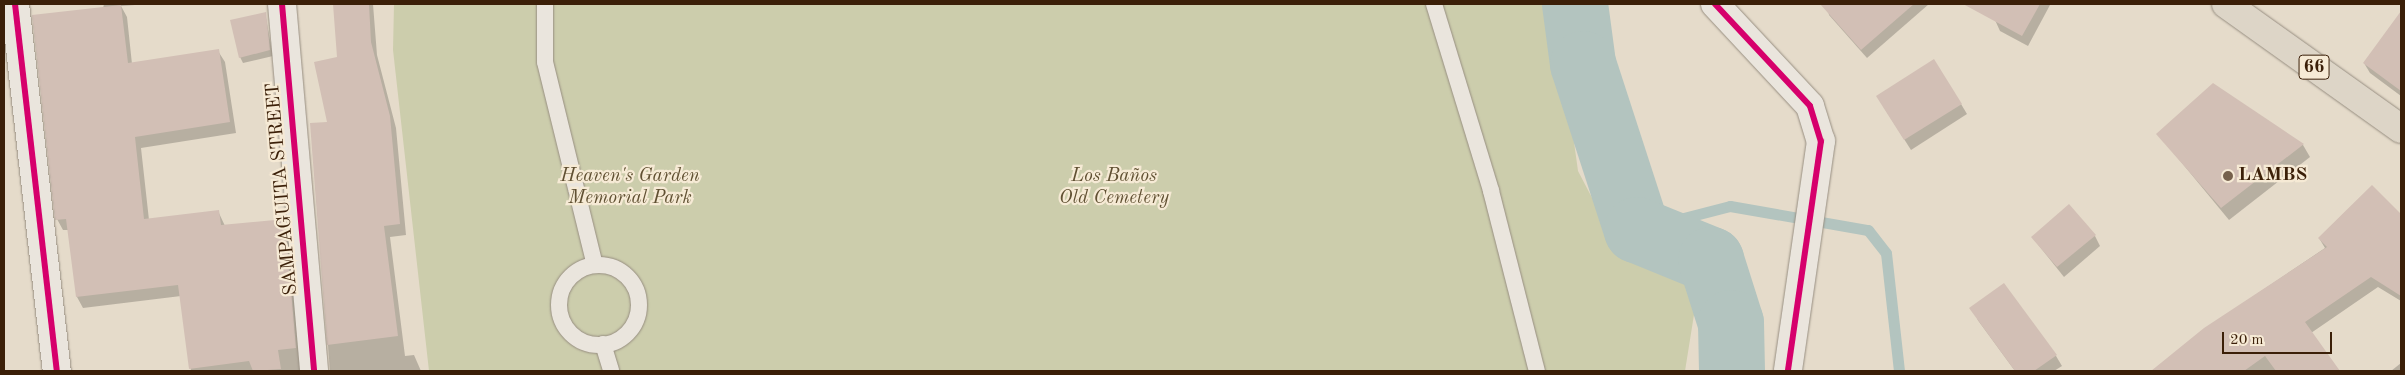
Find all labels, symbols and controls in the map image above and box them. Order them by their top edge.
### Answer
road number: 66 [2298,52,2330,82]
street label: SAMPAGUITA STREET [262,82,304,296]
place label: LAMBS [2238,165,2307,187]
park label: Heaven's Garden Memorial Park [560,166,700,210]
park label: Los Baños Old Cemetery [1059,166,1169,210]
marker: LAMBS [2222,170,2234,182]
scale bar [2225,322,2335,354]
text: 20 m [2230,333,2264,348]

